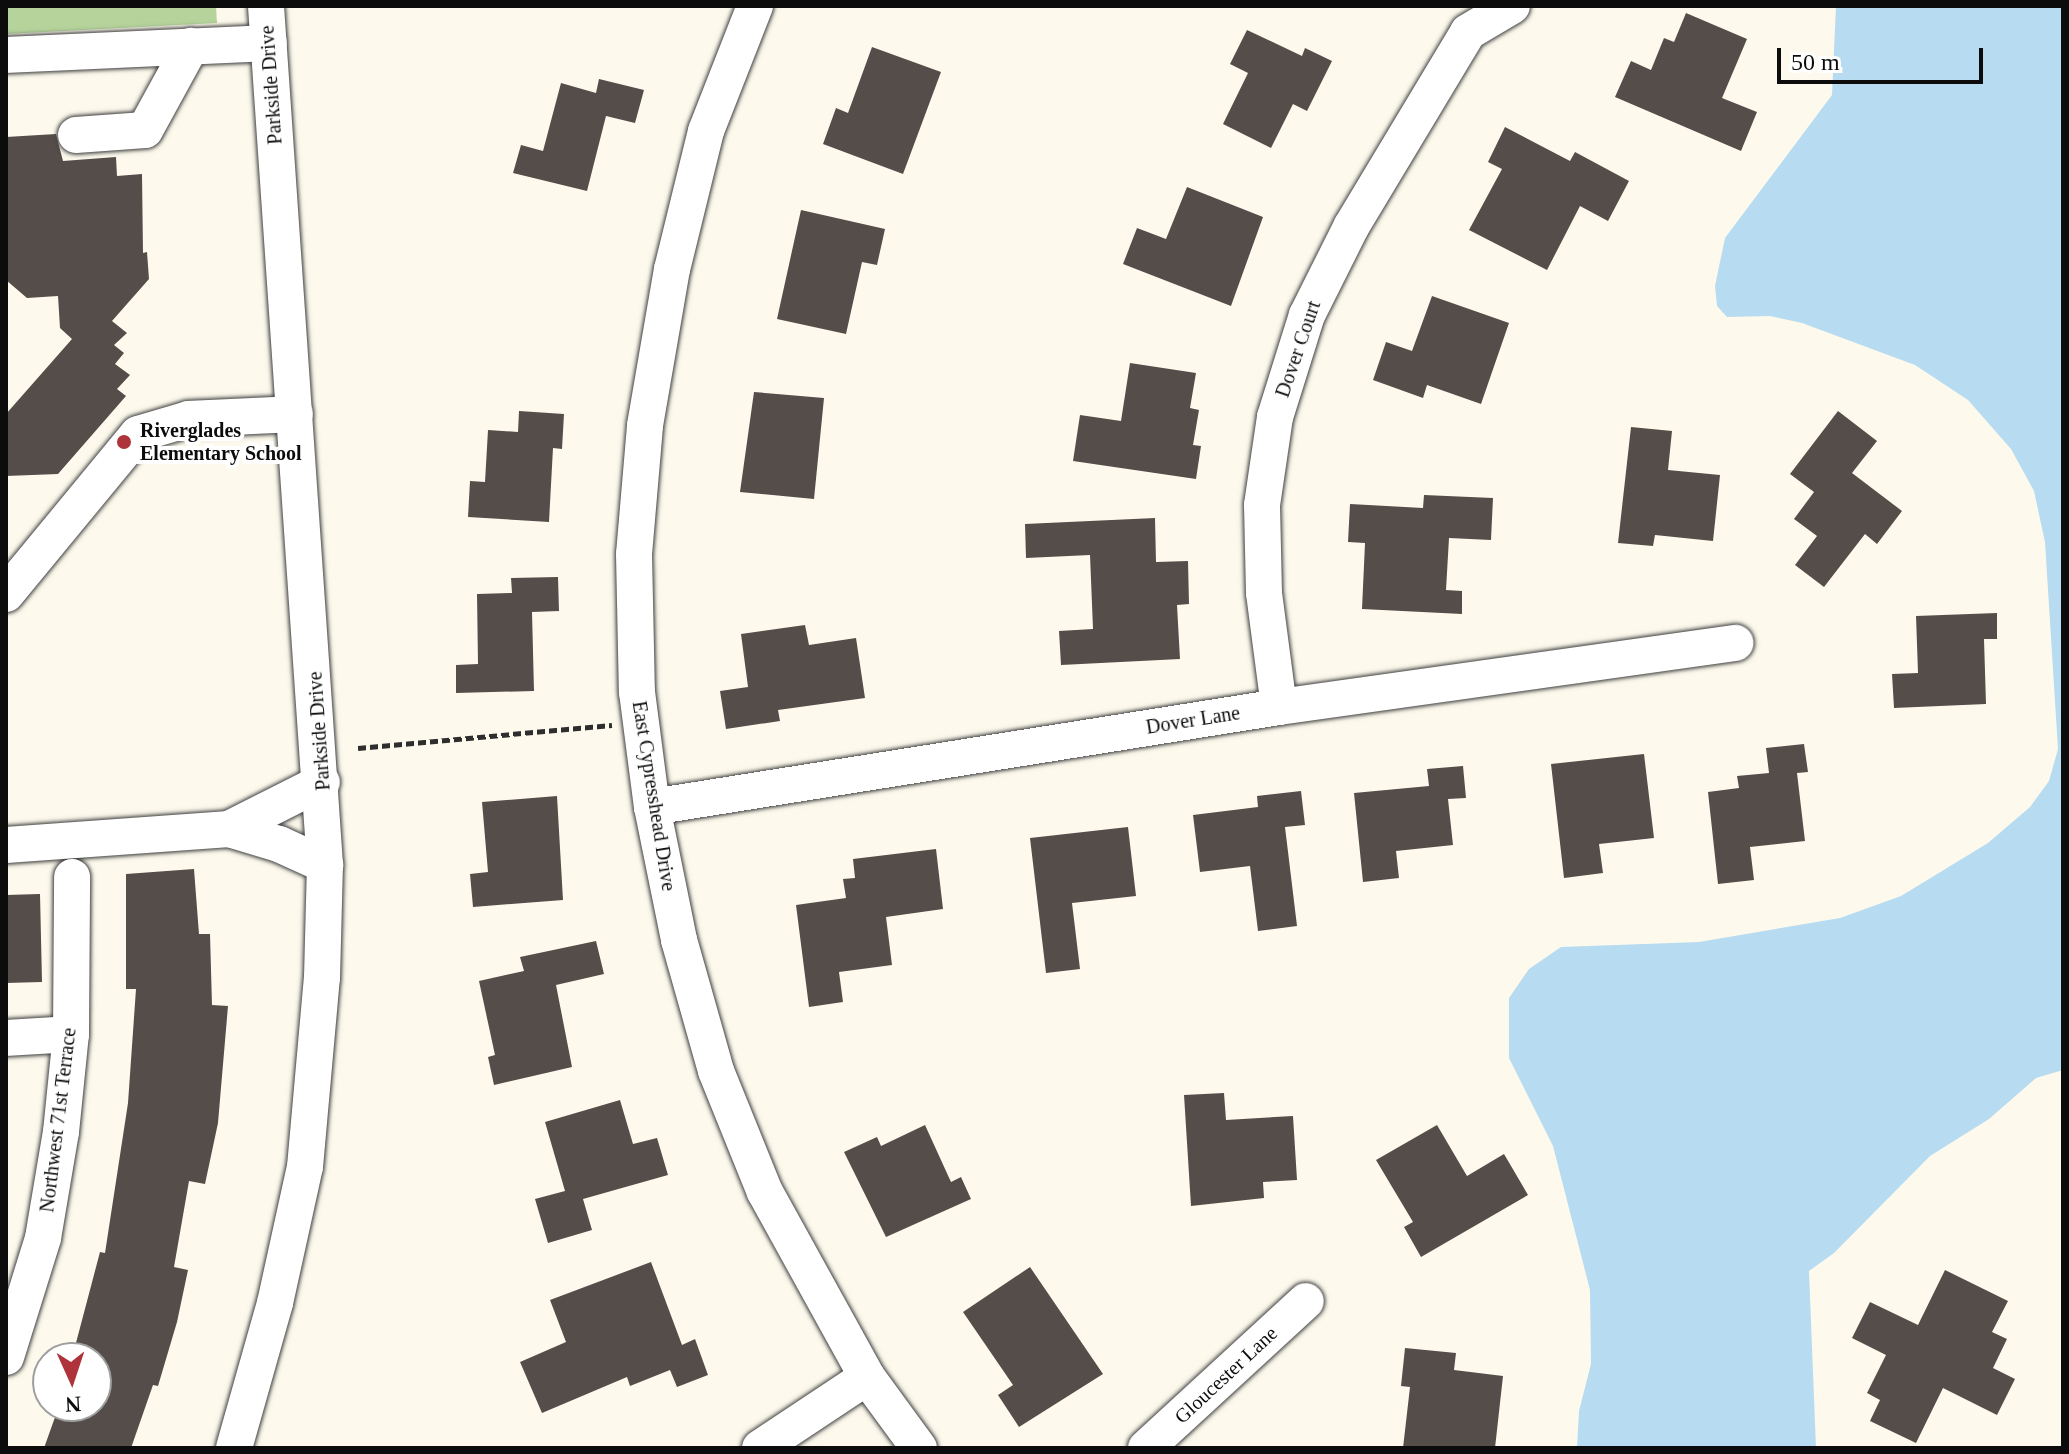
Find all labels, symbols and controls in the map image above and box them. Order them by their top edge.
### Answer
street label: Parkside Drive [255,25,287,145]
scale bar [1781,32,1987,82]
text: 50 m [1791,49,1840,75]
street label: Dover Court [1270,298,1326,400]
place label: Riverglades Elementary School [140,418,302,465]
marker: Riverglades Elementary School [115,433,133,451]
street label: Parkside Drive [303,671,335,791]
street label: East Cypresshead Drive [627,699,681,893]
street label: Dover Lane [1144,701,1242,739]
street label: Northwest 71st Terrace [35,1026,81,1214]
street label: Gloucester Lane [1170,1321,1282,1429]
north arrow [32,1342,112,1422]
text: N [65,1392,82,1417]

